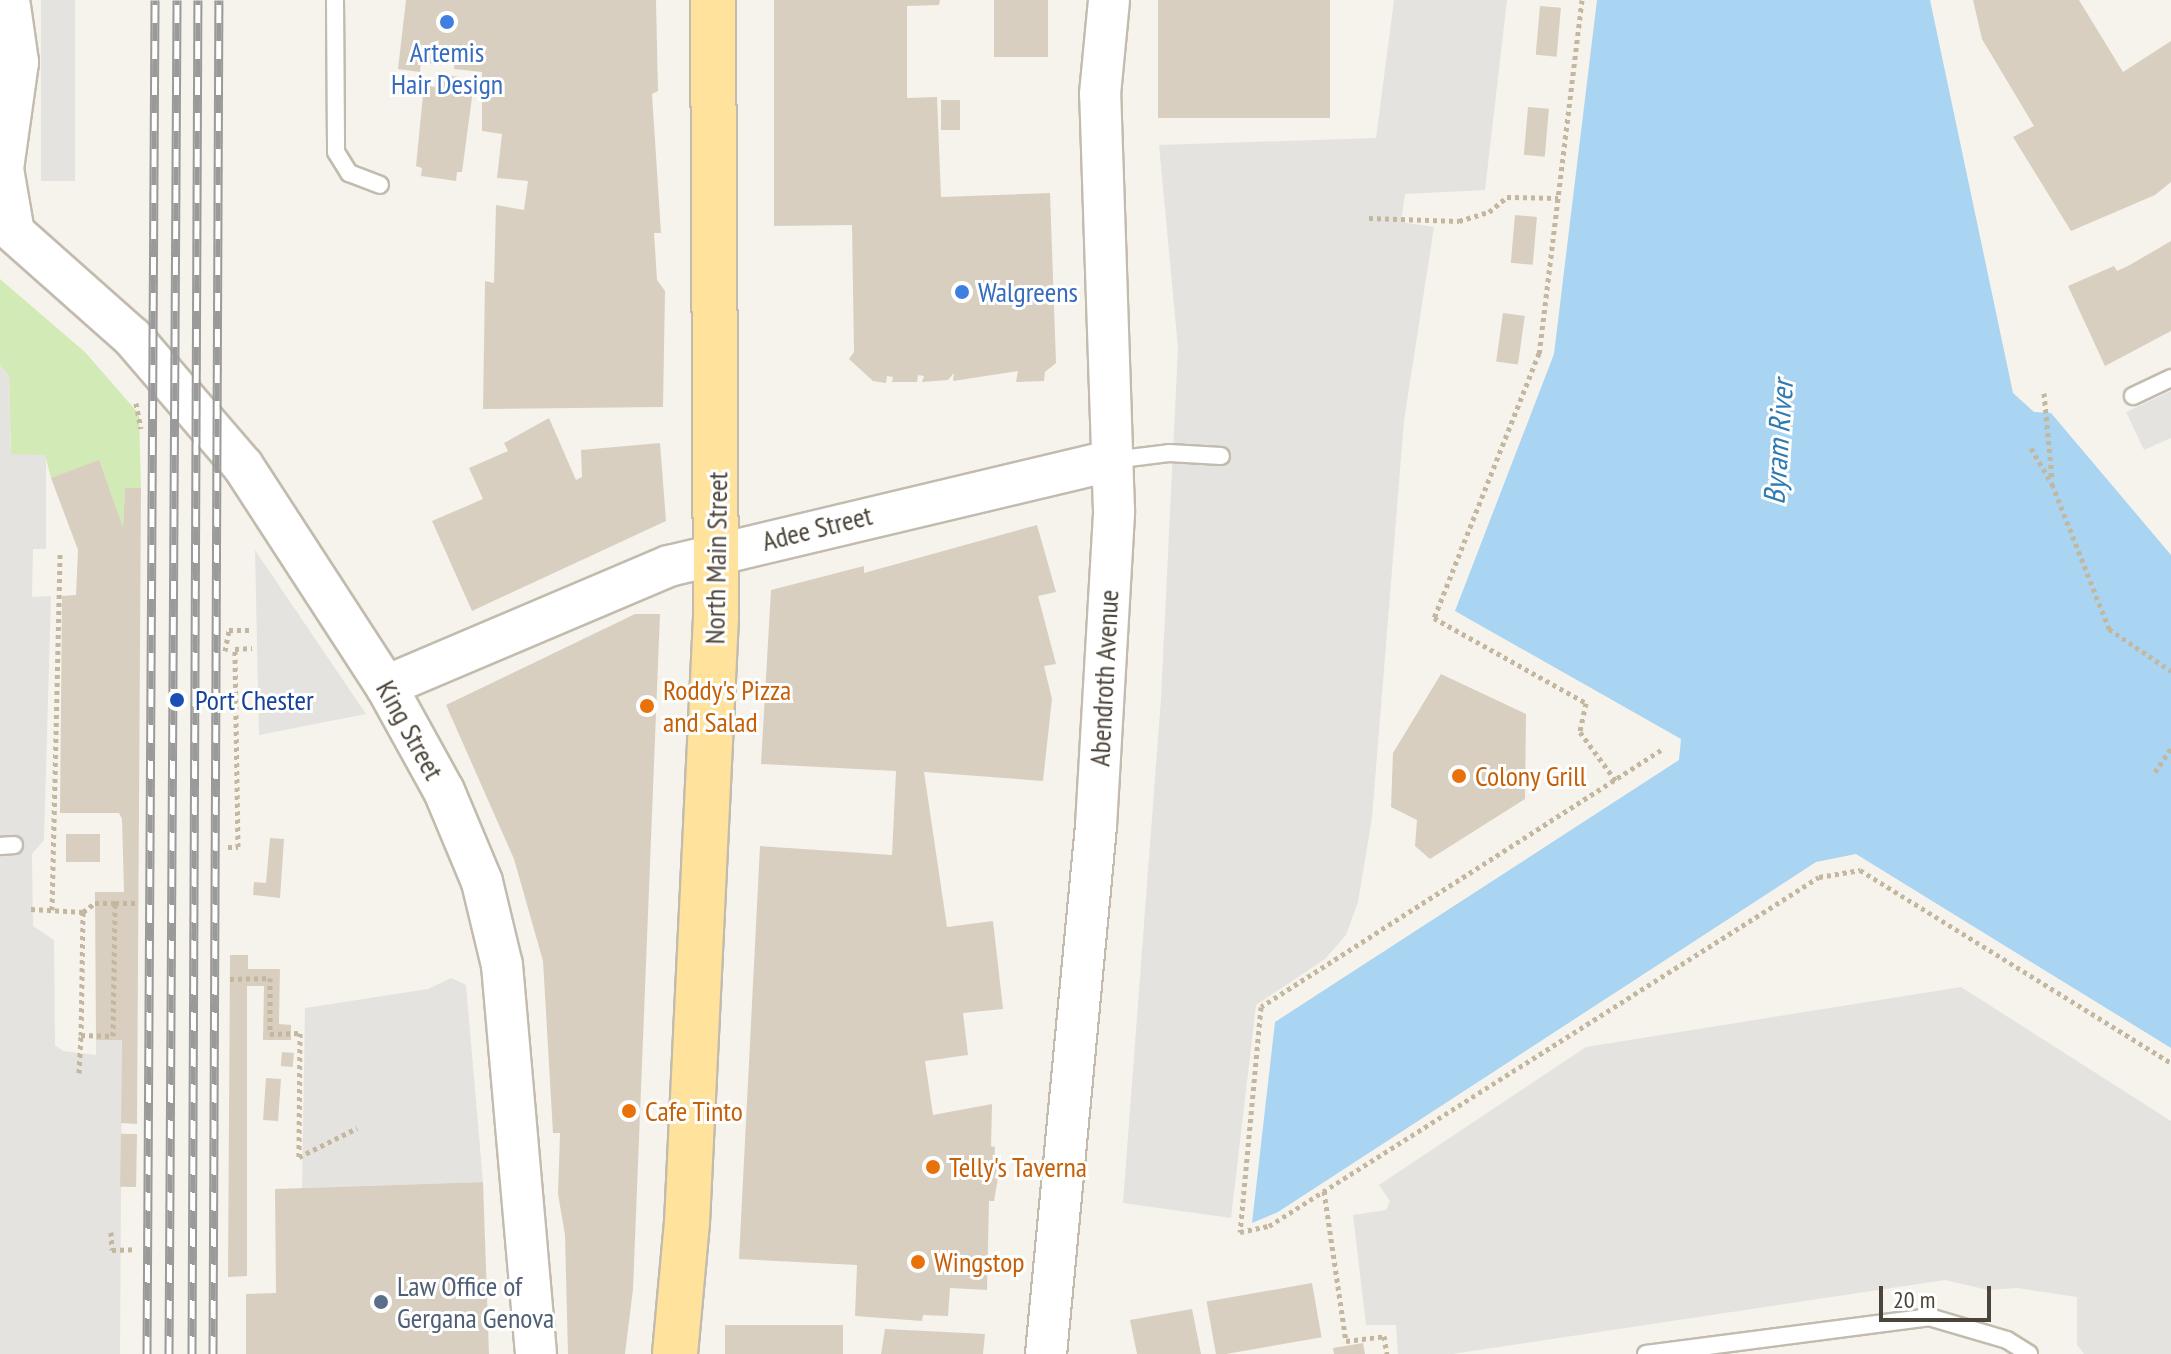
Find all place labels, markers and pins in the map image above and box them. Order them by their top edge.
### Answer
marker: Artemis Hair Design [438,13,456,31]
place label: Artemis Hair Design [391,35,503,101]
place label: Walgreens [978,275,1078,309]
marker: Walgreens [953,283,971,301]
place label: Roddy's Pizza and Salad [663,673,791,739]
place label: Port Chester [195,683,314,717]
marker: Port Chester [166,689,188,711]
marker: Roddy's Pizza and Salad [638,697,656,715]
place label: Colony Grill [1475,759,1587,793]
marker: Colony Grill [1450,767,1468,785]
place label: Cafe Tinto [645,1094,744,1128]
marker: Cafe Tinto [620,1102,638,1120]
place label: Telly's Taverna [949,1150,1088,1184]
marker: Telly's Taverna [924,1158,942,1176]
place label: Wingstop [934,1245,1024,1279]
marker: Wingstop [909,1253,927,1271]
place label: Law Office of Gergana Genova [397,1269,554,1335]
marker: Law Office of Gergana Genova [372,1293,390,1311]

